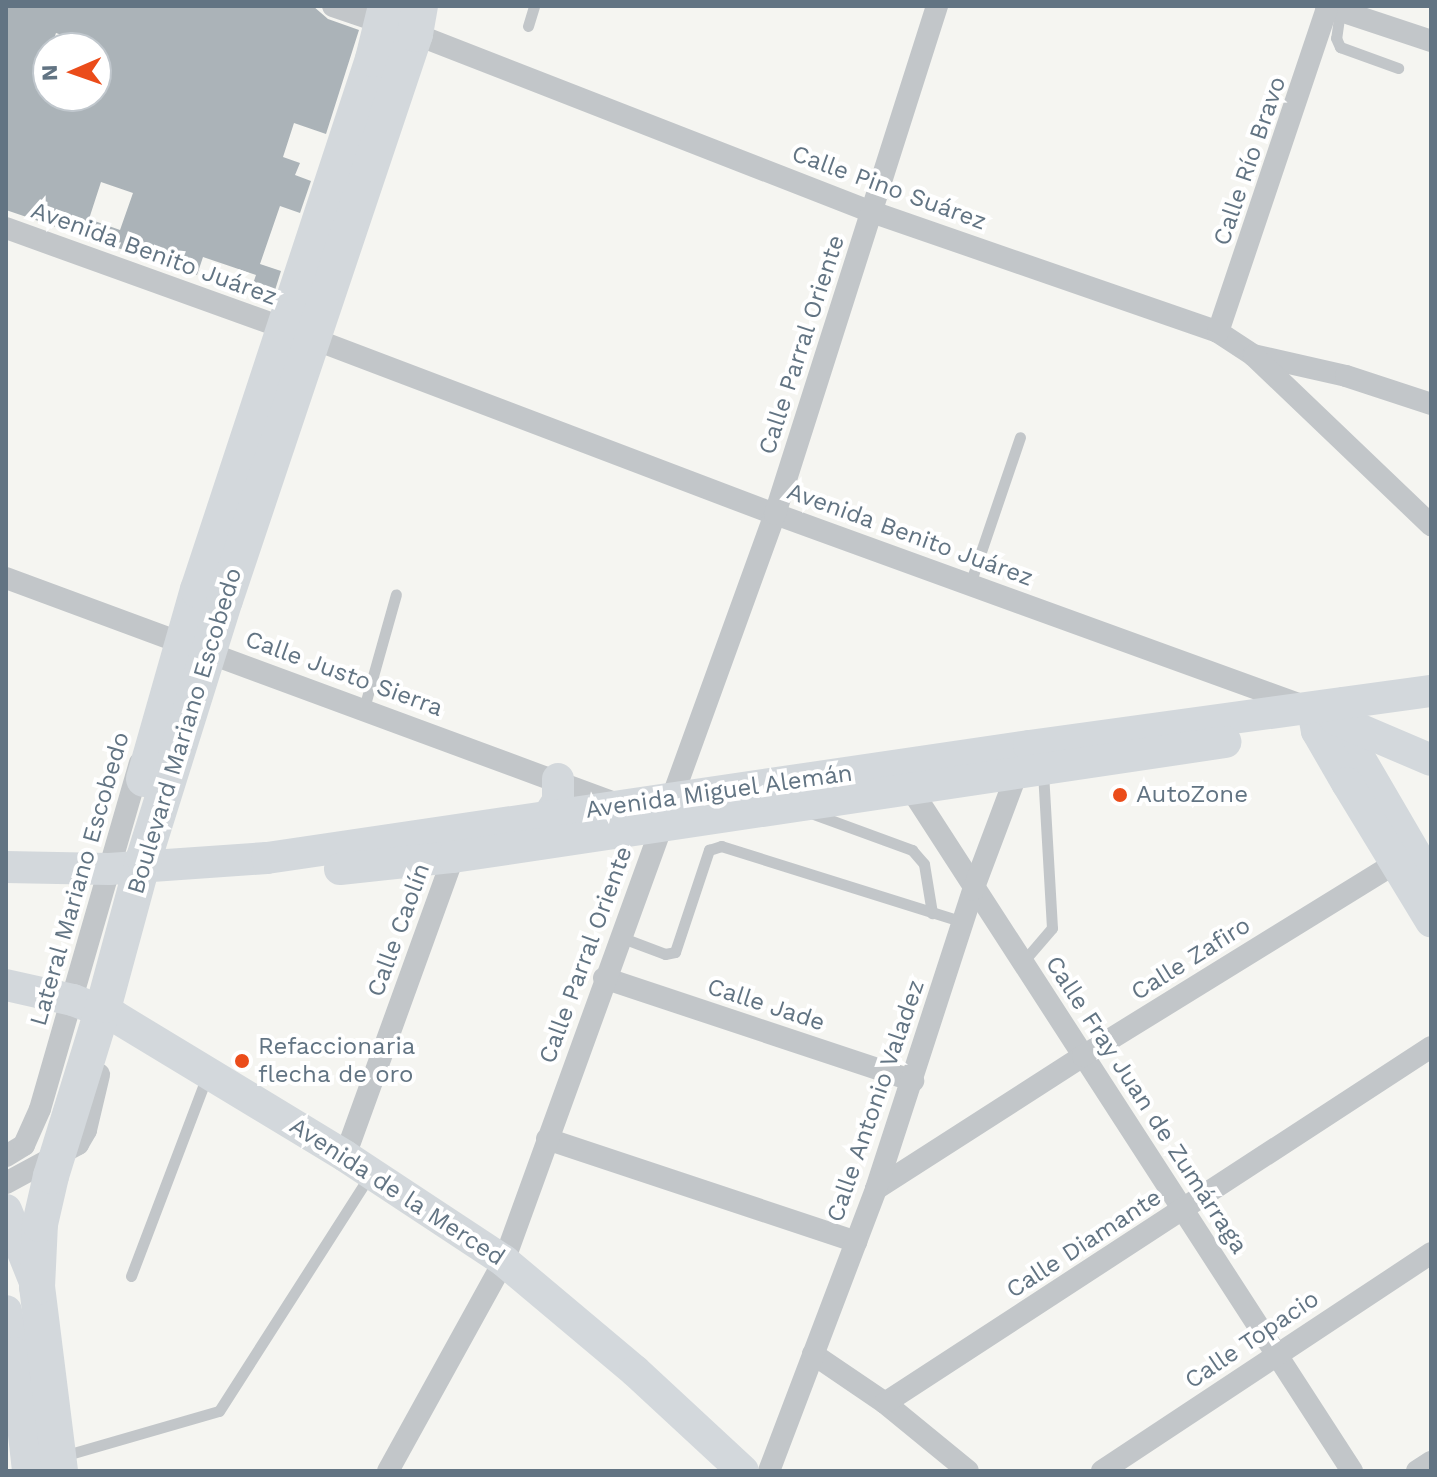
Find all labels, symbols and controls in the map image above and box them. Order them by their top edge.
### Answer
north arrow [32,32,112,112]
text: N [37,64,62,81]
street label: Calle Río Bravo [1208,73,1292,249]
street label: Calle Pino Suárez [788,139,990,237]
street label: Avenida Benito Juárez [27,196,281,312]
street label: Calle Parral Oriente [753,231,851,459]
street label: Avenida Benito Juárez [783,477,1037,593]
street label: Boulevard Mariano Escobedo [122,565,248,897]
street label: Calle Justo Sierra [241,625,447,723]
street label: Lateral Mariano Escobedo [24,728,136,1030]
street label: Avenida Miguel Alemán [583,759,855,825]
place label: AutoZone [1136,781,1248,809]
marker: AutoZone [1111,786,1129,804]
street label: Calle Parral Oriente [533,842,639,1068]
street label: Calle Caolín [362,859,436,1001]
street label: Calle Zafiro [1126,911,1256,1007]
street label: Calle Fray Juan de Zumárraga [1039,950,1253,1260]
street label: Calle Jade [703,972,829,1038]
street label: Calle Antonio Valadez [821,975,931,1227]
place label: Refaccionaria flecha de oro [258,1033,415,1089]
marker: Refaccionaria flecha de oro [233,1052,251,1070]
street label: Avenida de la Merced [284,1111,510,1273]
street label: Calle Diamante [1001,1183,1167,1305]
street label: Calle Topacio [1179,1284,1325,1396]

